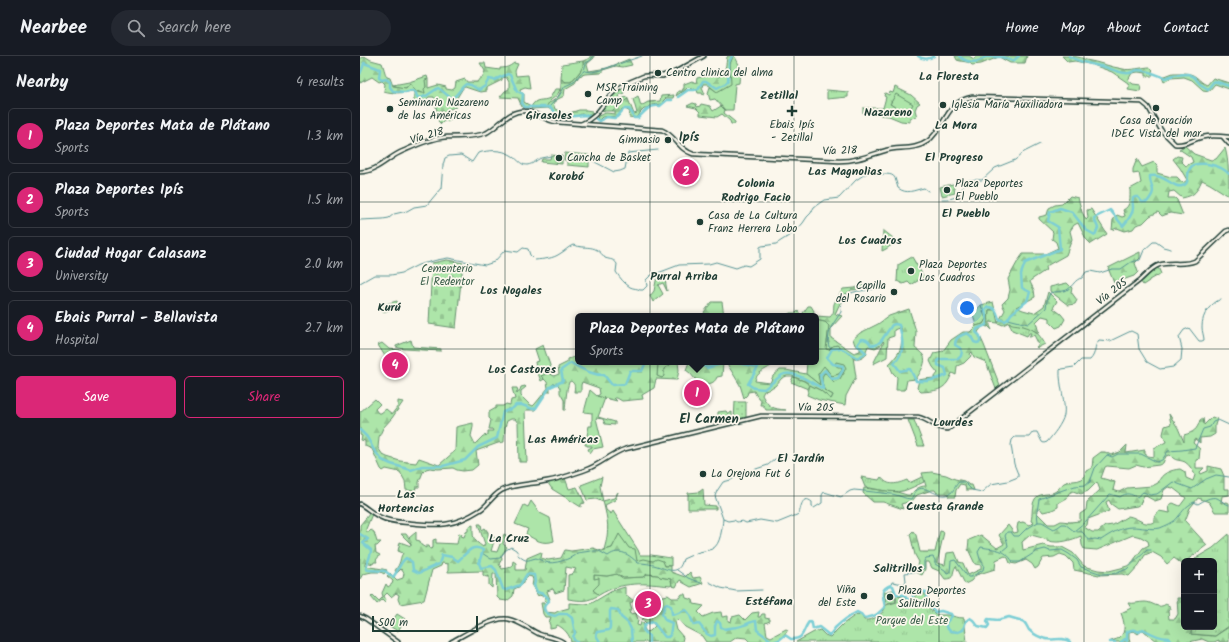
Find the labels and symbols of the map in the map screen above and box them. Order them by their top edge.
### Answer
place label: Centro clinica del alma [666,64,773,82]
district label: La Floresta [919,67,979,86]
marker: Centro clinica del alma [653,68,663,78]
place label: MSR Training Camp [596,79,658,110]
district label: Zetillal [760,86,799,105]
marker: MSR Training Camp [583,89,593,99]
place label: Seminario Nazareno de las Américas [398,94,489,125]
place label: Iglesia María Auxiliadora [951,96,1063,114]
marker: Iglesia María Auxiliadora [938,100,948,110]
district label: Nazareno [864,103,912,122]
marker: Casa de oración IDEC Vista del mar [1151,103,1161,113]
marker: Seminario Nazareno de las Américas [385,104,395,114]
marker: Ebais Ipís - Zetillal [786,105,798,117]
district label: Girasoles [526,106,573,125]
place label: Casa de oración IDEC Vista del mar [1111,112,1202,143]
place label: Ebais Ipís - Zetillal [769,116,815,147]
district label: La Mora [935,116,977,135]
street label: Vía 218 [408,122,446,149]
district label: Ipís [679,127,699,148]
place label: Gimnasio [619,131,660,149]
marker: Gimnasio [663,135,673,145]
street label: Vía 218 [822,141,858,161]
district label: El Progreso [925,148,983,167]
place label: Cancha de Basket [567,149,652,167]
marker: Cancha de Basket [554,153,564,163]
pin: 2 [673,157,699,187]
district label: Las Magnolias [808,162,882,181]
district label: Korobó [549,167,585,186]
district label: Colonia Rodrigo Facio [721,174,791,207]
place label: Plaza Deportes El Pueblo [955,175,1023,206]
marker: Plaza Deportes El Pueblo [942,185,952,195]
district label: El Pueblo [942,204,991,223]
place label: Casa de La Cultura Franz Herrera Lobo [708,207,797,238]
marker: Casa de La Cultura Franz Herrera Lobo [695,217,705,227]
district label: Los Cuadros [838,231,902,250]
place label: Plaza Deportes Los Cuadros [919,256,987,287]
park label: Cementerio El Redentor [420,260,475,291]
marker: Plaza Deportes Los Cuadros [906,266,916,276]
district label: Purral Arriba [650,267,718,286]
street label: Vía 205 [1092,273,1133,310]
place label: Capilla del Rosario [836,277,886,308]
district label: Los Nogales [480,281,542,300]
marker: Capilla del Rosario [889,287,899,297]
district label: Kurú [377,298,402,317]
your location [957,298,977,318]
pin: 4 [382,350,408,380]
district label: Los Castores [488,360,556,379]
pin: 1 [684,378,710,408]
street label: Vía 205 [798,399,835,417]
district label: El Carmen [679,409,739,430]
district label: Lourdes [933,413,973,432]
district label: Las Américas [528,430,599,449]
district label: El Jardín [778,449,825,468]
place label: La Orejona Fut 6 [711,465,791,483]
marker: La Orejona Fut 6 [698,469,708,479]
district label: Las Hortencias [378,485,435,518]
district label: Cuesta Grande [906,497,984,516]
district label: La Cruz [489,529,530,548]
district label: Salitrillos [873,559,923,578]
place label: Viña del Este [818,581,856,612]
place label: Plaza Deportes Salitrillos [898,582,966,613]
pin: 3 [635,589,661,619]
marker: Viña del Este [859,591,869,601]
district label: Estéfana [745,592,793,611]
marker: Plaza Deportes Salitrillos [885,592,895,602]
park label: Parque del Este [876,612,948,630]
scale bar [372,614,478,633]

